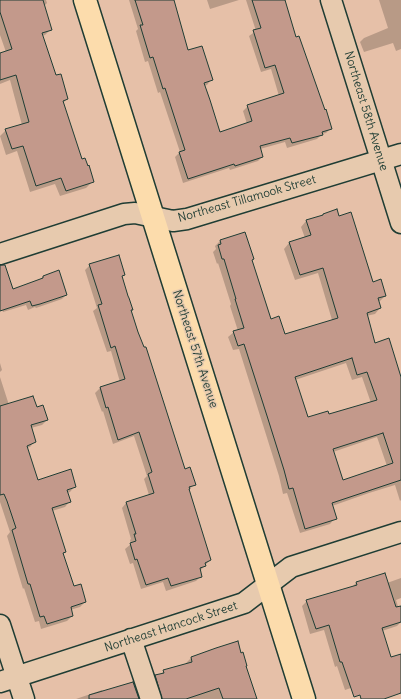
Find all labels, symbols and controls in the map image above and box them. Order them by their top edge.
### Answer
street label: Northeast 58th Avenue [341,49,391,173]
street label: Northeast Tillamook Street [176,172,318,226]
street label: Northeast 57th Avenue [169,288,221,410]
street label: Northeast Hancock Street [103,599,239,655]

